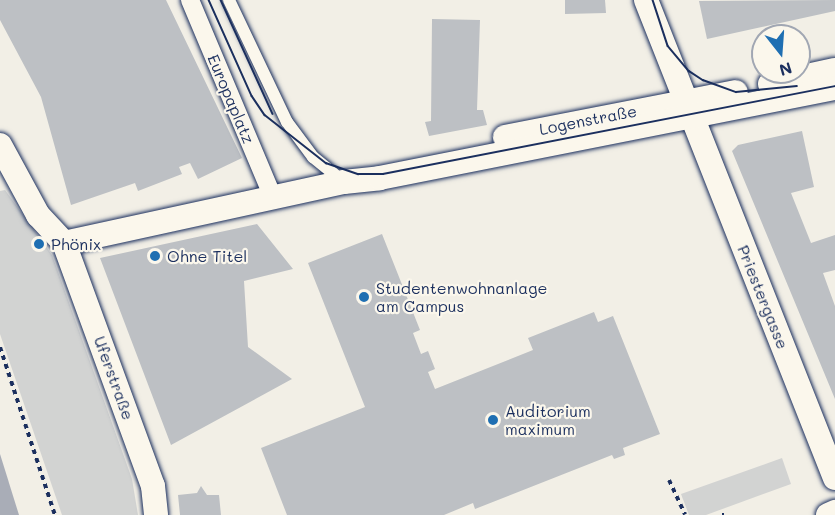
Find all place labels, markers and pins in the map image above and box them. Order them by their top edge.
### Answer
place label: Phönix [51,234,101,254]
marker: Phönix [32,237,46,251]
place label: Ohne Titel [167,246,247,266]
marker: Ohne Titel [148,249,162,263]
place label: Studentenwohnanlage am Campus [376,278,547,316]
marker: Studentenwohnanlage am Campus [357,290,371,304]
place label: Auditorium maximum [505,401,591,439]
marker: Auditorium maximum [486,413,500,427]

